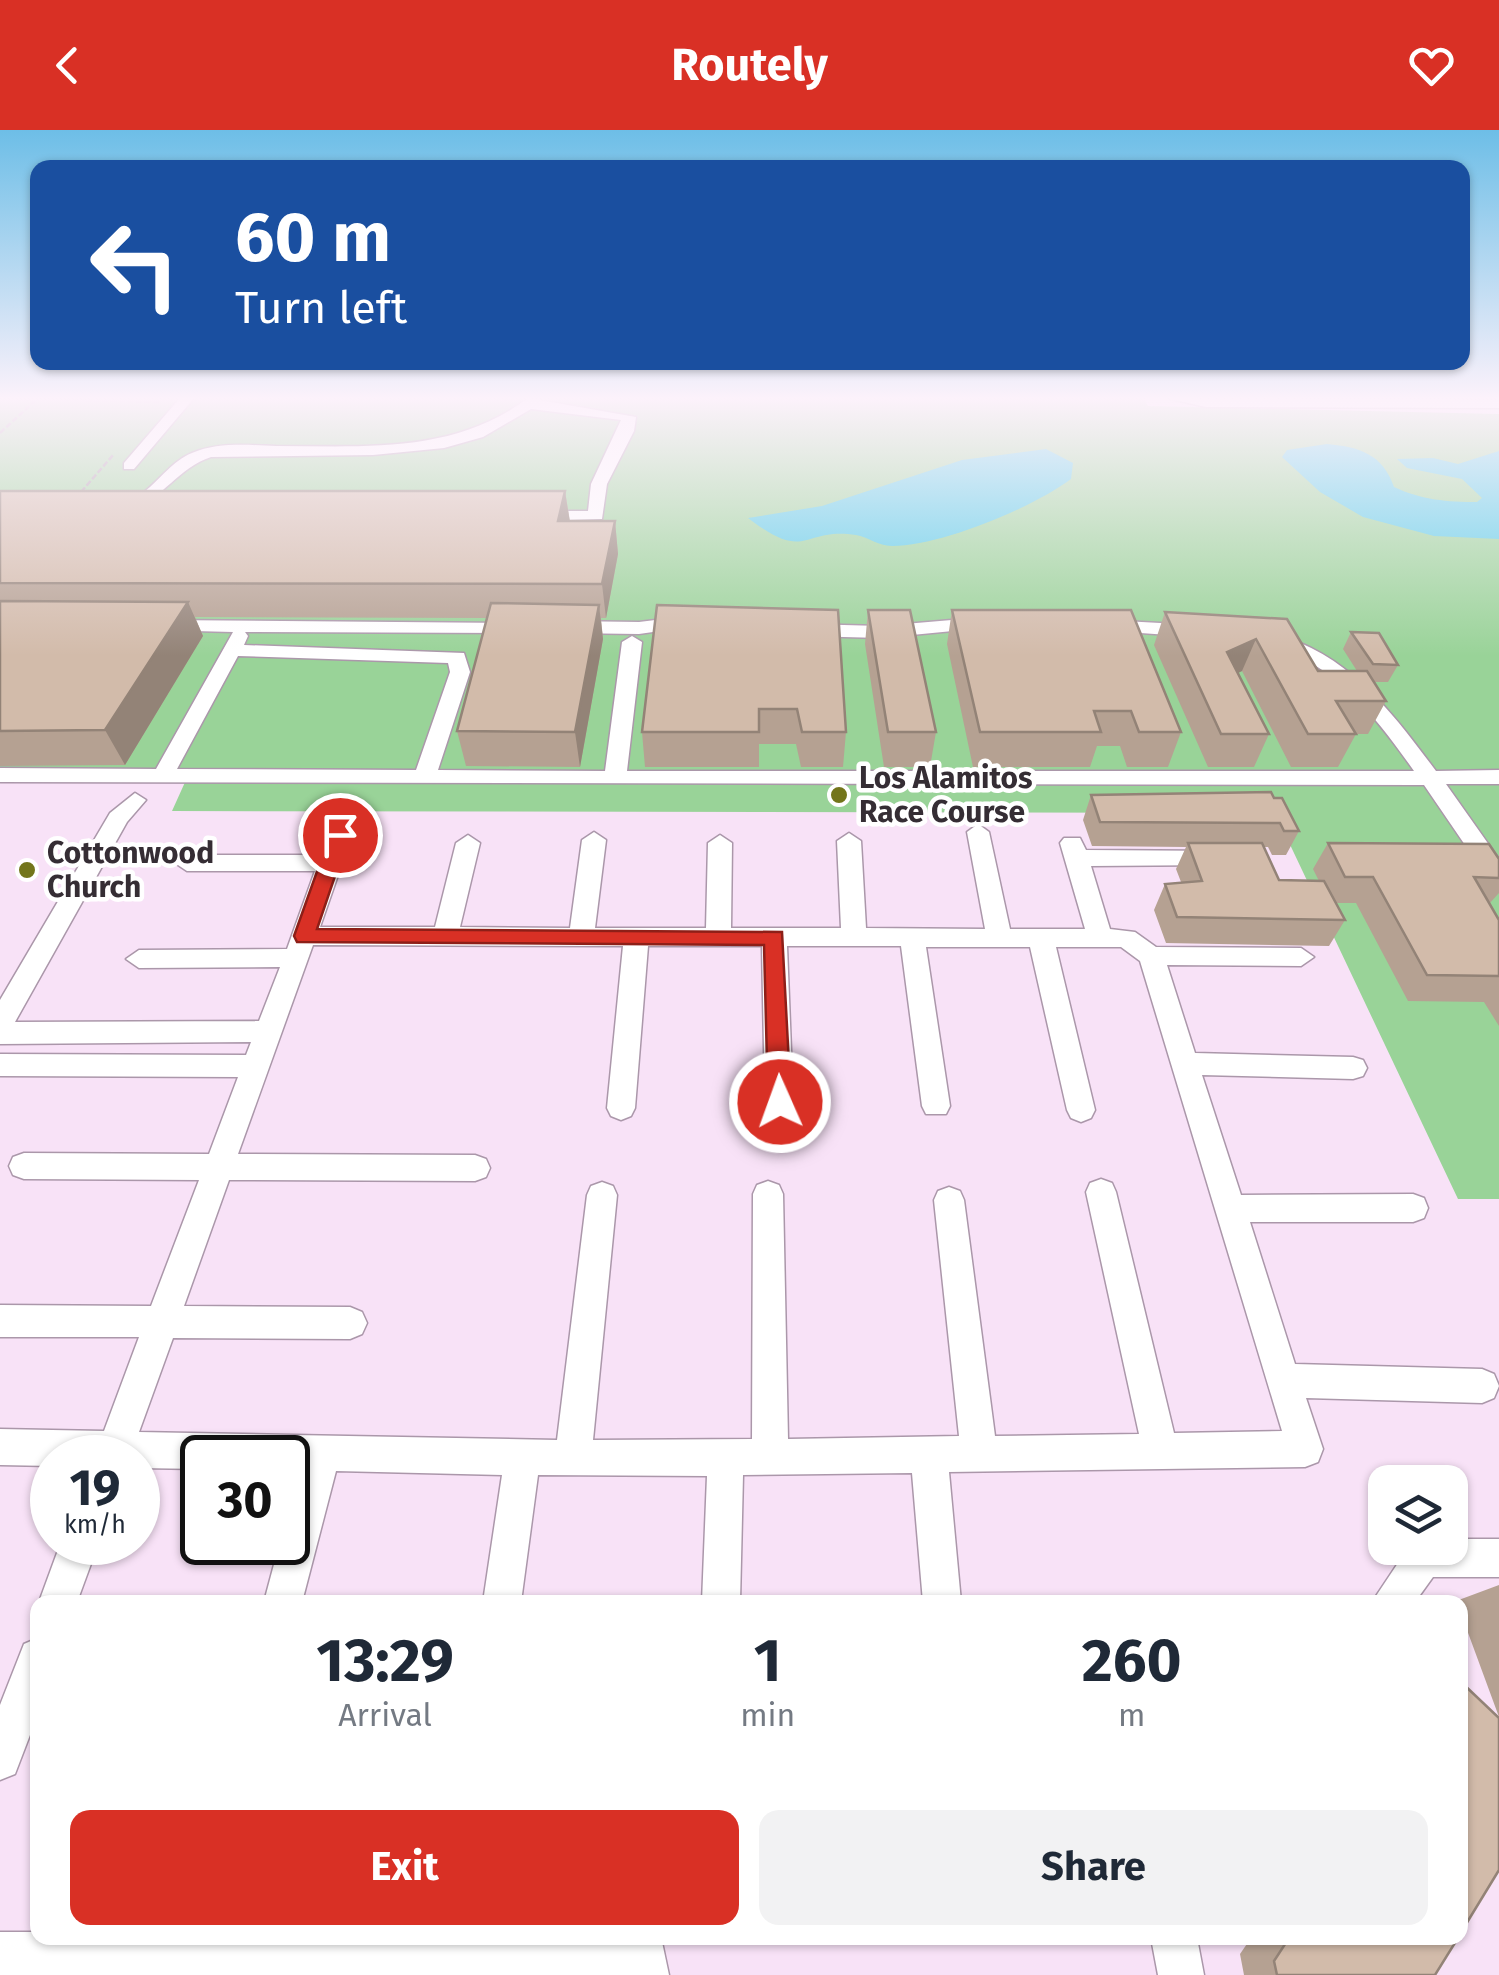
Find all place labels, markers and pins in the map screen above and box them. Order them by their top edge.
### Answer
place label: Los Alamitos Race Course [859,760,1033,830]
marker: Los Alamitos Race Course [828,784,850,806]
pin [298,793,383,878]
place label: Cottonwood Church [47,835,214,905]
marker: Cottonwood Church [16,859,38,881]

